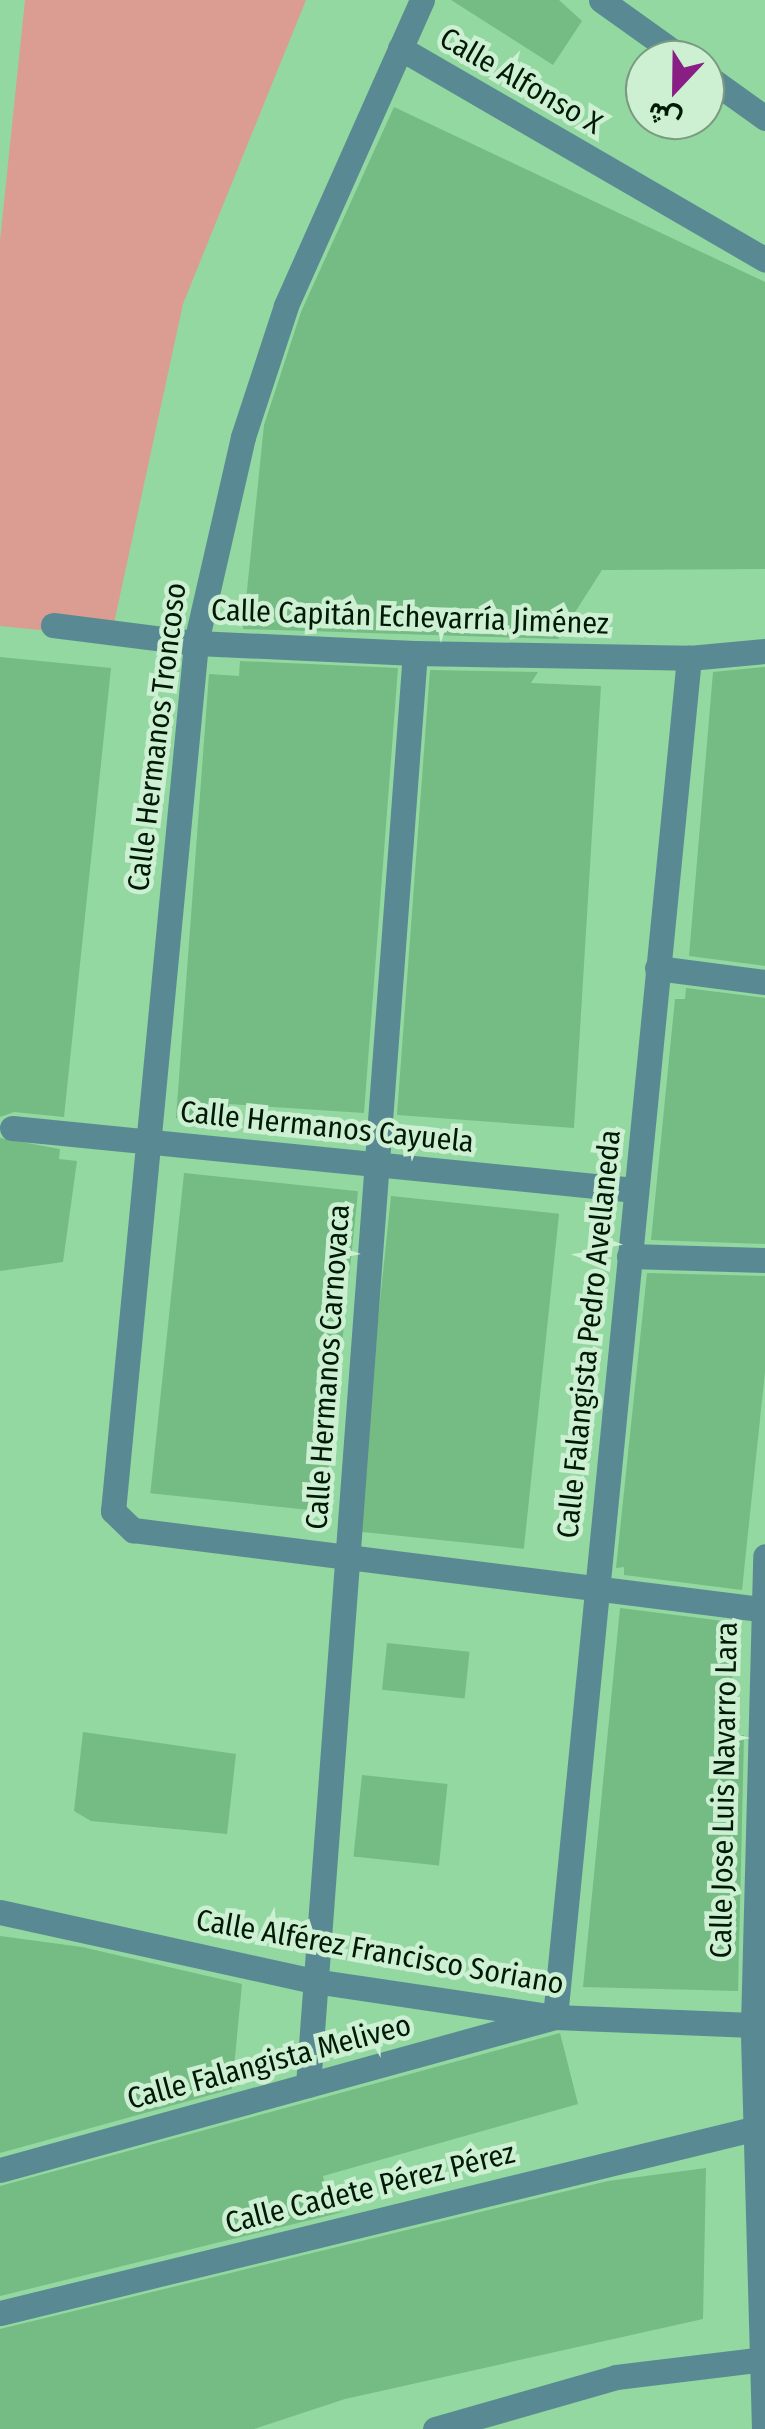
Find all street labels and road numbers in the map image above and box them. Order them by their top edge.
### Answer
street label: Calle Alfonso X [433,20,609,142]
street label: Calle Hermanos Troncoso [120,581,194,893]
street label: Calle Capitán Echevarría Jiménez [211,592,609,642]
street label: Calle Hermanos Cayuela [178,1094,476,1160]
street label: Calle Falangista Pedro Avellaneda [550,1128,628,1540]
street label: Calle Hermanos Carnovaca [299,1203,357,1531]
street label: Calle Jose Luis Navarro Lara [703,1621,745,1959]
street label: Calle Alférez Francisco Soriano [193,1902,567,2002]
street label: Calle Falangista Meliveo [123,2007,415,2117]
street label: Calle Cadete Pérez Pérez [221,2135,519,2241]

